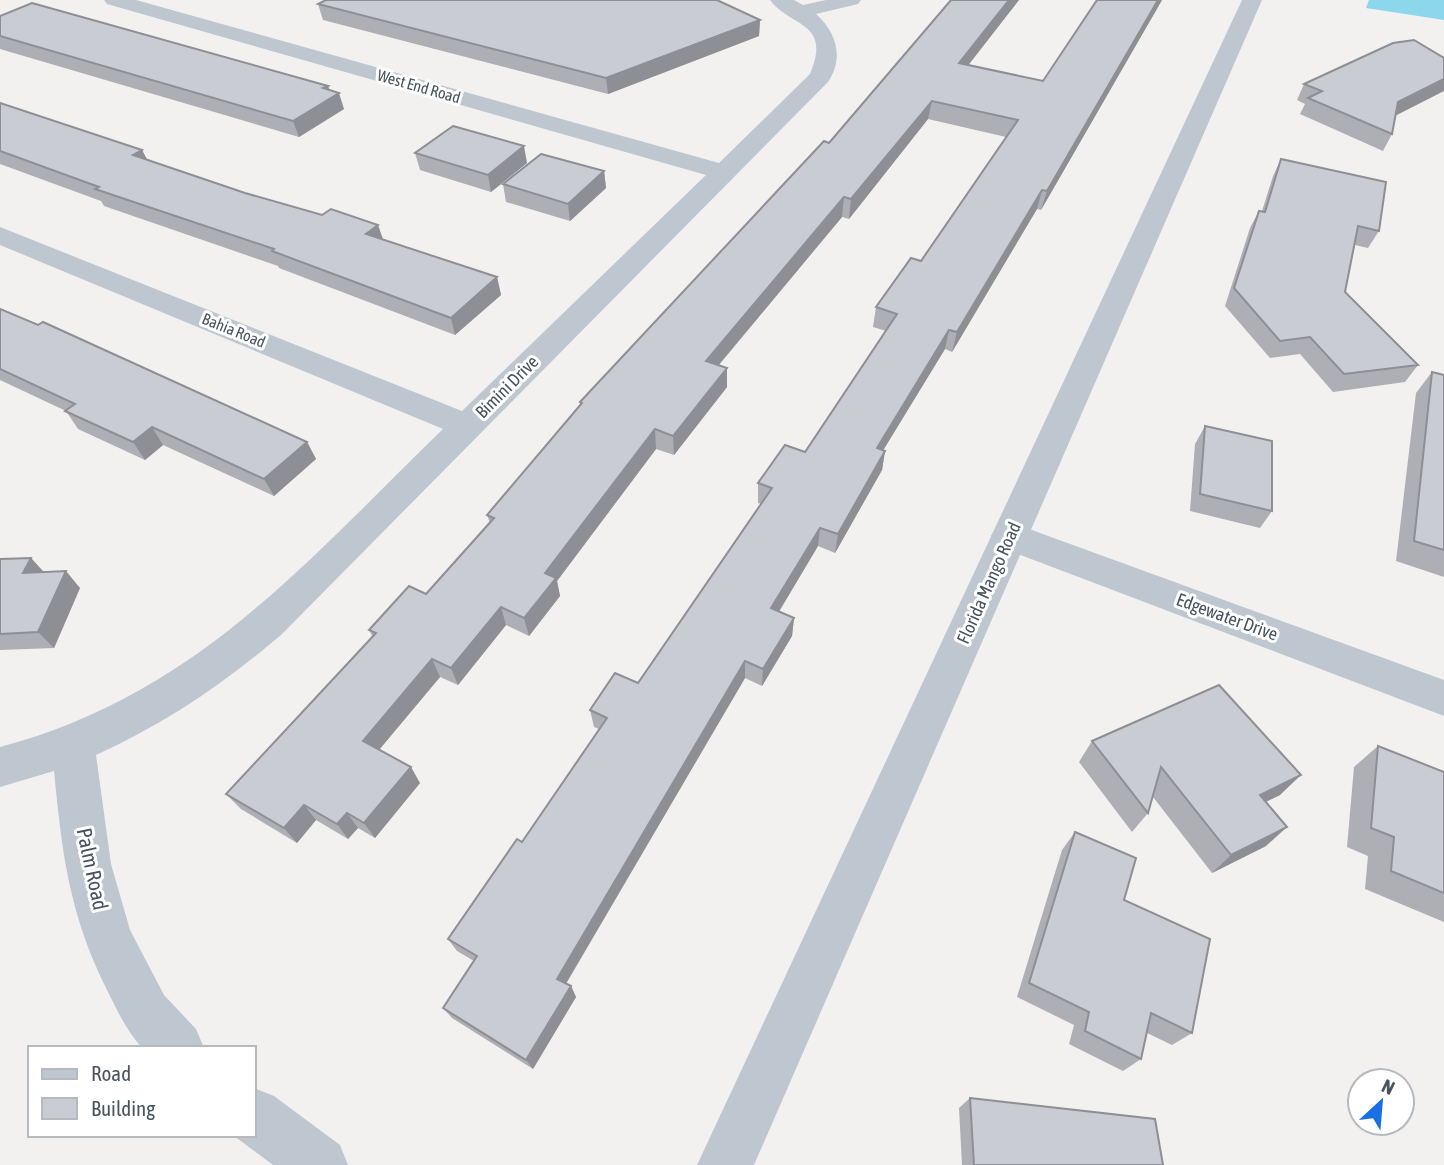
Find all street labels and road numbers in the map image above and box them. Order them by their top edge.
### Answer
street label: West End Road [375,66,463,106]
street label: Bahia Road [200,309,268,351]
street label: Bimini Drive [471,351,542,422]
street label: Florida Mango Road [952,519,1025,647]
street label: Edgewater Drive [1174,588,1281,645]
street label: Palm Road [73,826,113,912]

